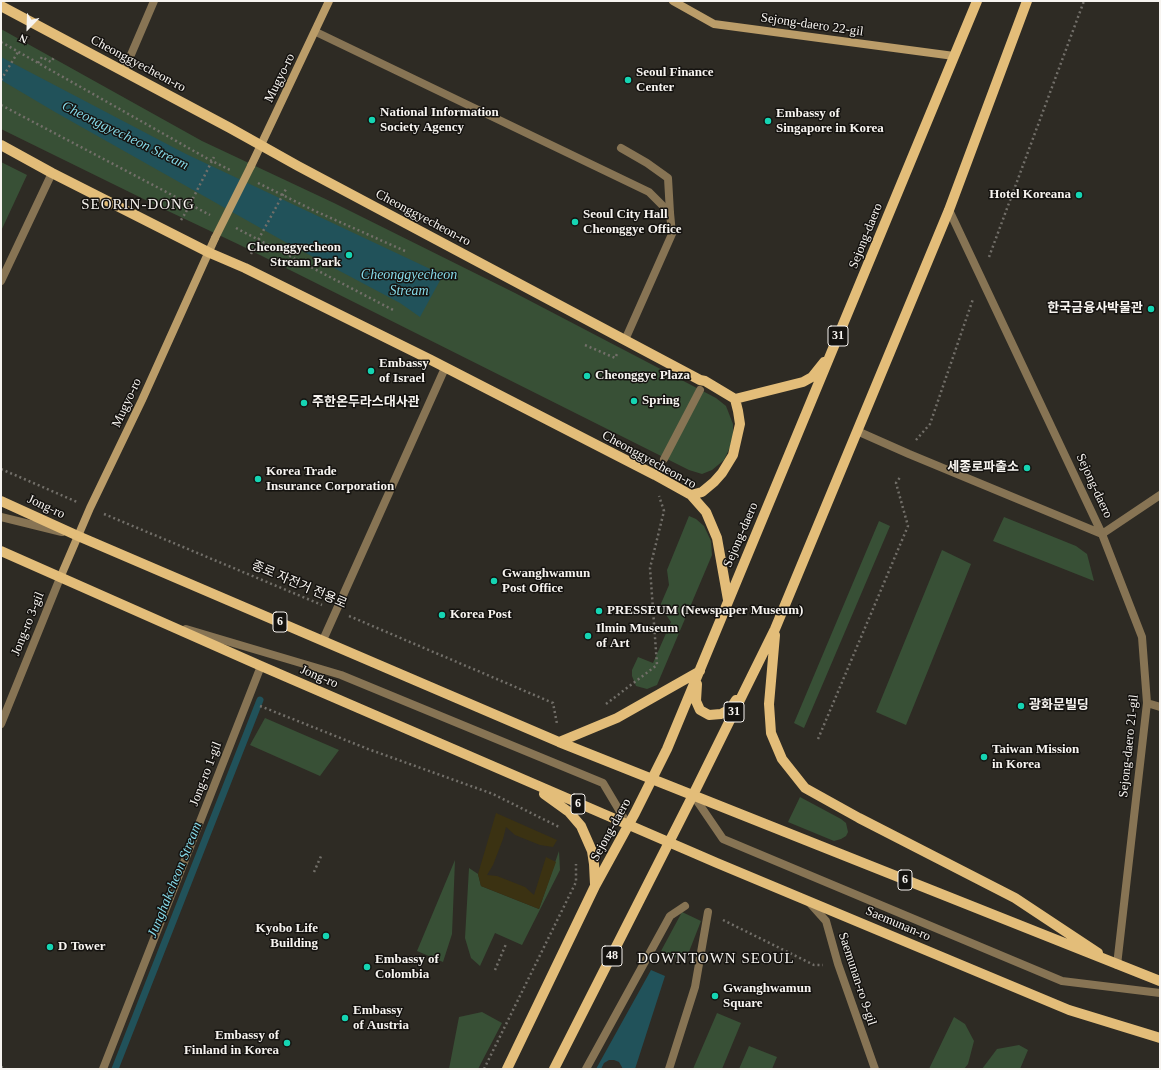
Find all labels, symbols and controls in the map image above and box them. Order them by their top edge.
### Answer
north arrow [8,8,48,48]
street label: Sejong-daero 22-gil [760,10,864,40]
text: N [17,32,29,46]
street label: Cheonggyecheon-ro [88,32,188,96]
street label: Mugyo-ro [261,51,299,105]
place label: Seoul Finance Center [636,65,714,96]
marker: Seoul Finance Center [623,75,633,85]
water label: Cheonggyecheon Stream [59,98,191,174]
place label: National Information Society Agency [380,105,499,136]
place label: Embassy of Singapore in Korea [776,106,884,137]
marker: National Information Society Agency [367,115,377,125]
marker: Embassy of Singapore in Korea [763,116,773,126]
street label: Cheonggyecheon-ro [373,186,473,250]
place label: Hotel Koreana [989,187,1071,203]
marker: Hotel Koreana [1074,190,1084,200]
district label: SEORIN-DONG [81,196,195,214]
street label: Sejong-daero [846,201,886,271]
place label: Seoul City Hall Cheonggye Office [583,207,682,238]
marker: Seoul City Hall Cheonggye Office [570,217,580,227]
place label: Cheonggyecheon Stream Park [247,240,341,271]
marker: Cheonggyecheon Stream Park [344,250,354,260]
water label: Cheonggyecheon Stream [361,267,457,300]
place label: 한국금융사박물관 [1047,301,1143,317]
marker: 한국금융사박물관 [1146,304,1156,314]
road number: 31 [828,326,848,346]
place label: Embassy of Israel [379,356,429,387]
marker: Embassy of Israel [366,366,376,376]
place label: Cheonggye Plaza [595,368,690,384]
marker: Cheonggye Plaza [582,371,592,381]
street label: Mugyo-ro [109,376,145,430]
place label: Spring [642,393,680,409]
place label: 주한온두라스대사관 [312,395,420,411]
marker: Spring [629,396,639,406]
marker: 주한온두라스대사관 [299,398,309,408]
street label: Cheonggyecheon-ro [599,428,699,492]
street label: Sejong-daero [1072,451,1116,521]
place label: 세종로파출소 [947,460,1019,476]
marker: 세종로파출소 [1022,463,1032,473]
place label: Korea Trade Insurance Corporation [266,464,394,495]
marker: Korea Trade Insurance Corporation [253,474,263,484]
street label: Jong-ro [25,492,67,522]
street label: Sejong-daero [720,500,762,570]
street label: 종로 자전거 전용로 [249,558,349,612]
place label: Gwanghwamun Post Office [502,566,590,597]
marker: Gwanghwamun Post Office [489,576,499,586]
street label: Jong-ro 3-gil [8,590,48,658]
place label: PRESSEUM (Newspaper Museum) [607,603,803,619]
marker: PRESSEUM (Newspaper Museum) [594,606,604,616]
place label: Korea Post [450,607,511,623]
marker: Korea Post [437,610,447,620]
road number: 6 [273,612,287,632]
place label: Ilmin Museum of Art [596,621,678,652]
marker: Ilmin Museum of Art [583,631,593,641]
street label: Jong-ro [298,662,340,692]
street label: Sejong-daero 21-gil [1116,694,1142,798]
place label: 광화문빌딩 [1029,698,1089,714]
marker: 광화문빌딩 [1016,701,1026,711]
road number: 31 [724,702,744,722]
street label: Jong-ro 1-gil [187,740,225,808]
place label: Taiwan Mission in Korea [992,742,1079,773]
marker: Taiwan Mission in Korea [979,752,989,762]
road number: 6 [571,794,585,814]
street label: Sejong-daero [587,796,635,864]
water label: Junghakcheon Stream [144,820,206,940]
road number: 6 [898,870,912,890]
street label: Saemunan-ro [863,903,933,945]
place label: Kyobo Life Building [256,921,318,952]
street label: Saemunan-ro 9-gil [835,930,879,1028]
marker: Kyobo Life Building [321,931,331,941]
place label: D Tower [58,939,106,955]
marker: D Tower [45,942,55,952]
road number: 48 [602,946,622,966]
district label: DOWNTOWN SEOUL [637,950,795,968]
place label: Embassy of Colombia [375,952,439,983]
marker: Embassy of Colombia [362,962,372,972]
place label: Gwanghwamun Square [723,981,811,1012]
marker: Gwanghwamun Square [710,991,720,1001]
place label: Embassy of Austria [353,1003,409,1034]
marker: Embassy of Austria [340,1013,350,1023]
place label: Embassy of Finland in Korea [184,1028,279,1059]
marker: Embassy of Finland in Korea [282,1038,292,1048]

